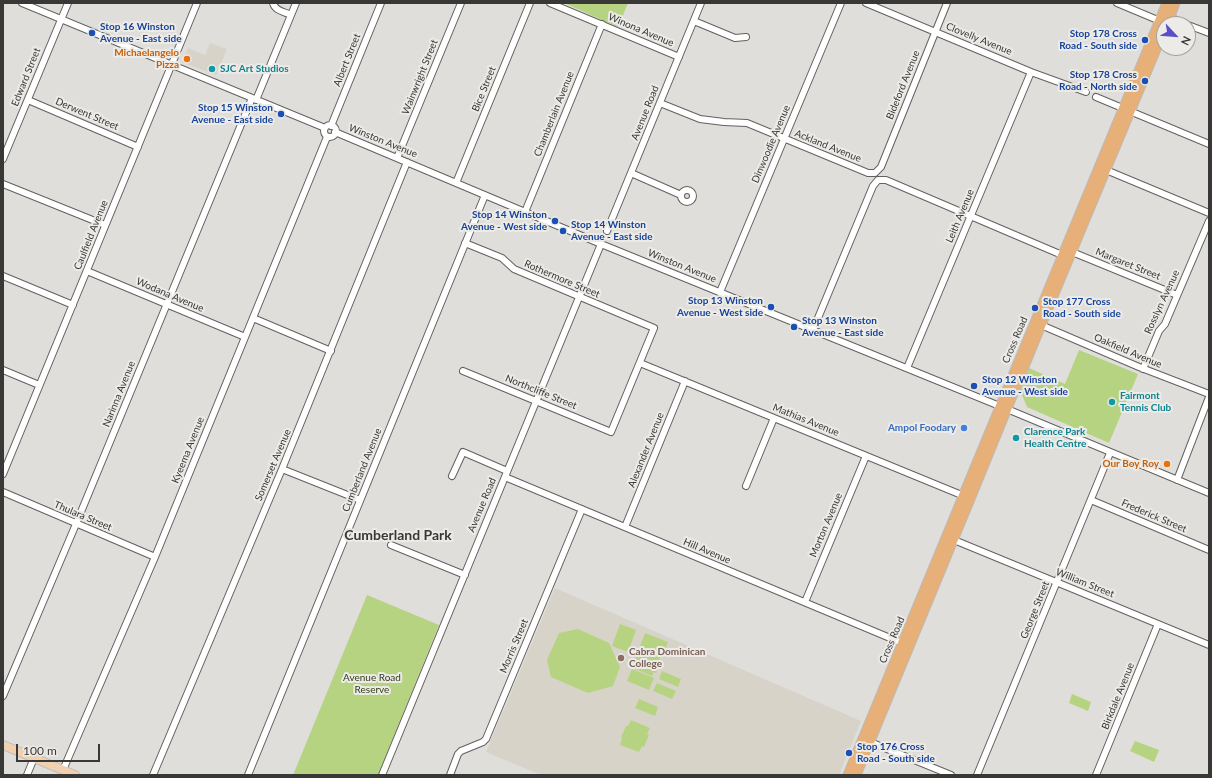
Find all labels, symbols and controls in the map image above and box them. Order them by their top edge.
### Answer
street label: Winona Avenue [606,11,676,49]
north arrow [1156,16,1196,56]
street label: Clovelly Avenue [944,20,1014,58]
place label: Stop 16 Winston Avenue - East side [100,21,181,44]
marker: Stop 16 Winston Avenue - East side [87,28,97,38]
place label: Stop 178 Cross Road - South side [1059,28,1137,52]
street label: Albert Street [331,32,363,88]
text: N [1179,34,1194,48]
marker: Stop 178 Cross Road - South side [1140,35,1150,45]
street label: Wainwright Street [399,38,441,116]
street label: Edward Street [9,46,43,108]
place label: Michaelangelo Pizza [114,47,179,70]
street label: Bideford Avenue [884,49,922,121]
marker: Michaelangelo Pizza [182,54,192,64]
place label: SJC Art Studios [220,63,289,75]
marker: SJC Art Studios [207,64,217,74]
street label: Bice Street [470,65,498,113]
place label: Stop 178 Cross Road - North side [1059,69,1137,92]
street label: Chamberlain Avenue [531,70,577,158]
marker: Stop 178 Cross Road - North side [1140,76,1150,86]
street label: Avenue Road [629,84,661,142]
street label: Derwent Street [54,95,120,133]
place label: Stop 15 Winston Avenue - East side [192,102,273,126]
street label: Dinwoodie Avenue [749,103,793,185]
marker: Stop 15 Winston Avenue - East side [276,109,286,119]
street label: Winston Avenue [347,122,419,160]
street label: Ackland Avenue [793,127,863,165]
street label: Leith Avenue [943,187,977,245]
street label: Caulfield Avenue [72,198,110,272]
place label: Stop 14 Winston Avenue - West side [461,209,547,232]
marker: Stop 14 Winston Avenue - West side [550,216,560,226]
place label: Stop 14 Winston Avenue - East side [571,219,652,242]
marker: Stop 14 Winston Avenue - East side [558,226,568,236]
street label: Margaret Street [1094,246,1162,282]
street label: Winston Avenue [646,247,718,285]
street label: Rothermore Street [522,258,602,300]
street label: Rosslyn Avenue [1142,268,1182,336]
street label: Wodana Avenue [134,275,206,315]
place label: Stop 13 Winston Avenue - West side [677,295,763,318]
place label: Stop 177 Cross Road - South side [1043,296,1121,320]
marker: Stop 13 Winston Avenue - West side [766,302,776,312]
marker: Stop 177 Cross Road - South side [1030,303,1040,313]
place label: Stop 13 Winston Avenue - East side [802,315,883,338]
street label: Cross Road [1000,315,1030,365]
marker: Stop 13 Winston Avenue - East side [789,322,799,332]
street label: Oakfield Avenue [1092,331,1164,371]
street label: Narinna Avenue [100,359,138,429]
street label: Northcliffe Street [503,372,579,412]
place label: Stop 12 Winston Avenue - West side [982,374,1068,398]
marker: Stop 12 Winston Avenue - West side [969,381,979,391]
place label: Fairmont Tennis Club [1120,390,1171,414]
marker: Fairmont Tennis Club [1107,397,1117,407]
street label: Mathias Avenue [771,401,841,439]
street label: Alexander Avenue [625,411,667,489]
street label: Kyeema Avenue [169,415,207,485]
place label: Ampol Foodary [888,422,956,434]
marker: Ampol Foodary [959,423,969,433]
street label: Cumberland Avenue [340,426,384,514]
place label: Clarence Park Health Centre [1024,426,1086,450]
street label: Somerset Avenue [252,427,294,503]
marker: Clarence Park Health Centre [1011,433,1021,443]
place label: Our Boy Roy [1102,458,1159,470]
marker: Our Boy Roy [1162,459,1172,469]
street label: Avenue Road [465,476,499,534]
street label: Morton Avenue [807,491,845,559]
street label: Frederick Street [1120,497,1188,535]
street label: Thulara Street [52,498,114,534]
district label: Cumberland Park [344,527,452,543]
street label: Hill Avenue [681,536,733,566]
street label: William Street [1054,566,1116,600]
street label: George Street [1018,579,1052,641]
street label: Cross Road [877,615,907,665]
street label: Morris Street [497,617,531,675]
place label: Cabra Dominican College [629,646,705,670]
marker: Cabra Dominican College [616,653,626,663]
street label: Birkdale Avenue [1099,661,1137,731]
park label: Avenue Road Reserve [343,672,401,696]
scale bar [18,736,102,762]
place label: Stop 176 Cross Road - South side [857,741,935,764]
text: 100 m [23,743,57,758]
marker: Stop 176 Cross Road - South side [844,748,854,758]

